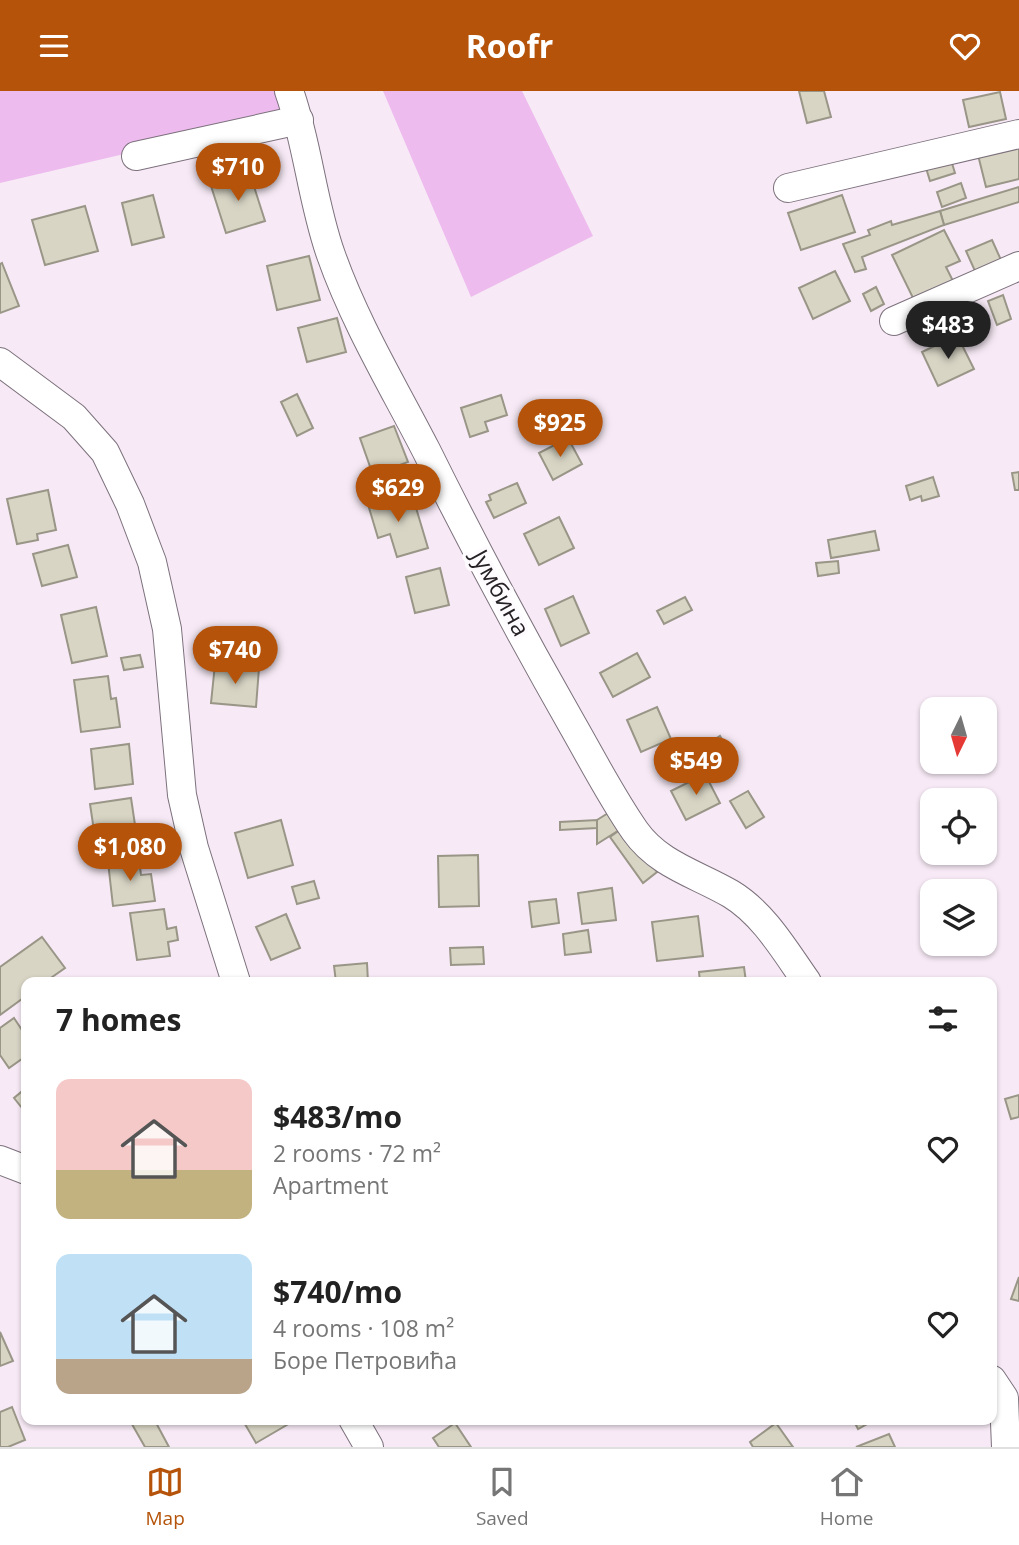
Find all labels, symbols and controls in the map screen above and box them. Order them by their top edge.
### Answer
text: Roofr [466,24,553,67]
icon: menu [35,27,73,65]
icon: heart [946,27,984,65]
pin: $710 [197,143,279,203]
text: $710 [212,150,264,182]
pin: $483 [907,301,989,361]
text: $483 [922,308,974,340]
pin: $925 [519,399,601,459]
text: $925 [534,406,586,438]
pin: $629 [357,465,439,524]
text: $629 [372,471,424,503]
street label: Јумбина [463,541,539,641]
pin: $740 [194,627,276,686]
text: $740 [209,633,261,665]
north arrow [920,697,998,773]
map controls [920,697,997,956]
pin: $549 [655,737,737,797]
text: $549 [670,744,722,776]
button: locate [920,788,997,865]
pin: $1,080 [73,823,187,883]
text: $1,080 [94,830,166,862]
button: layers [920,879,997,956]
text: 7 homes [56,999,181,1040]
icon: filters [924,1000,962,1038]
text: $483/mo [273,1096,402,1137]
icon: home [112,1107,196,1191]
icon: heart [924,1130,962,1168]
text: 2 rooms · 72 m² [273,1137,441,1169]
text: Apartment [273,1169,389,1201]
text: $740/mo [273,1271,402,1312]
icon: home [112,1282,196,1366]
icon: heart [924,1305,962,1343]
text: 4 rooms · 108 m² [273,1312,454,1344]
text: Боре Петровића [273,1344,457,1376]
tab: Map [146,1463,185,1531]
tab: Saved [476,1463,529,1531]
tab: Home [820,1463,873,1531]

